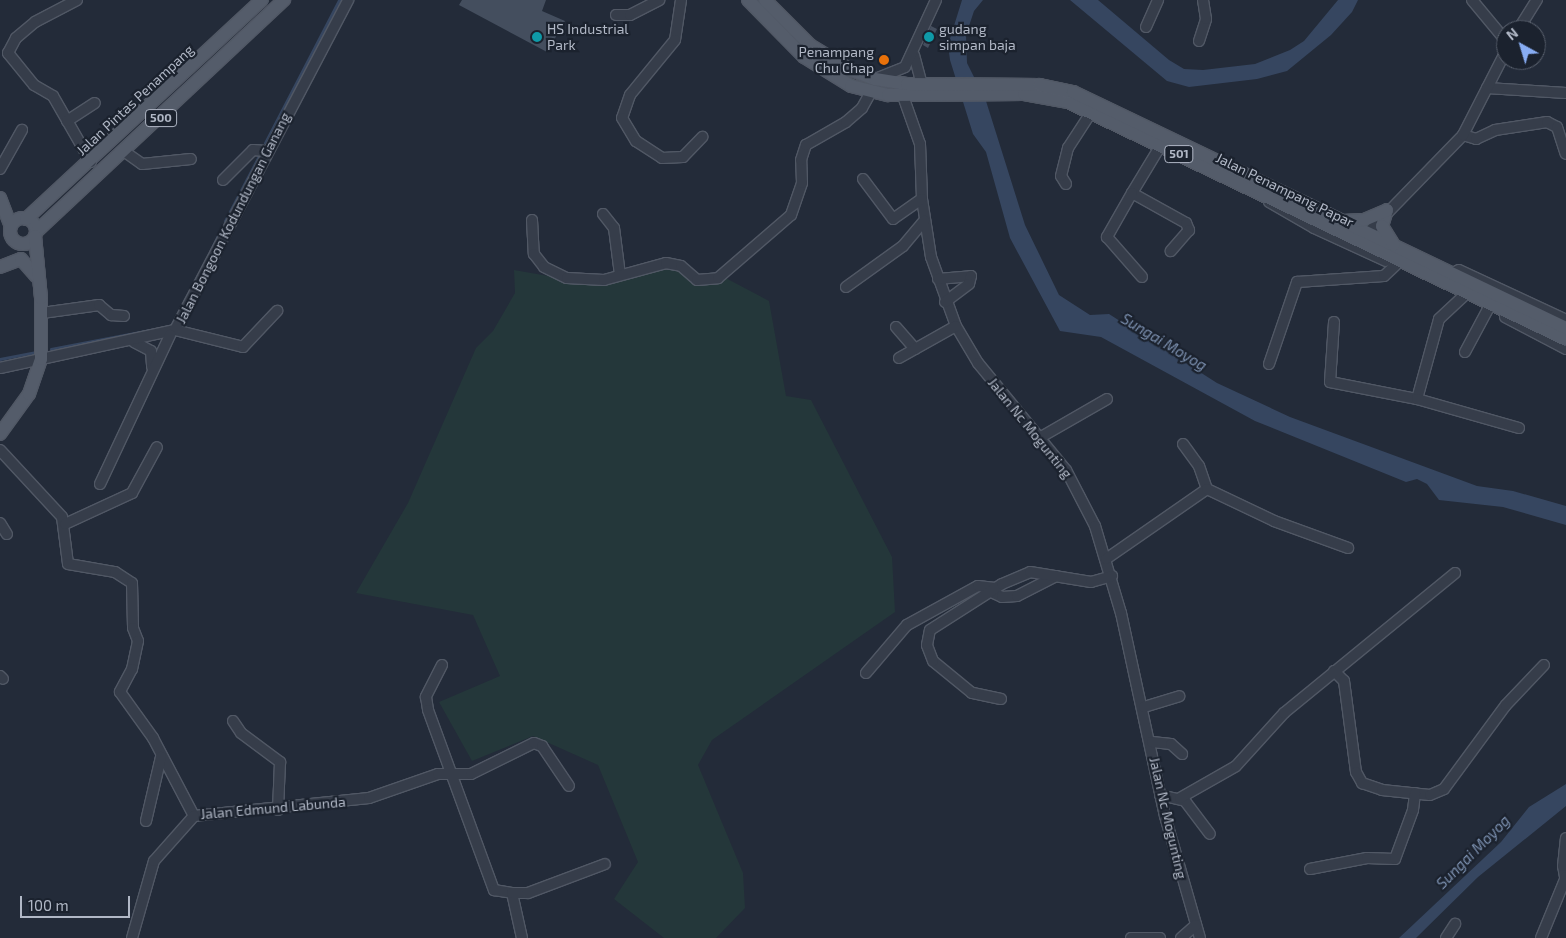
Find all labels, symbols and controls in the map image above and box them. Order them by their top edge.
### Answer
north arrow [1496,20,1546,70]
place label: HS Industrial Park [547,21,629,54]
place label: gudang simpan baja [939,21,1016,54]
text: N [1503,24,1521,44]
marker: HS Industrial Park [531,31,543,43]
marker: gudang simpan baja [923,31,935,43]
street label: Jalan Pintas Penampang [73,41,197,159]
place label: Penampang Chu Chap [798,44,874,76]
marker: Penampang Chu Chap [878,54,890,66]
road number: 500 [145,109,177,128]
street label: Jalan Bongoon Kodundungan Ganang [172,110,294,326]
road number: 501 [1164,144,1194,164]
street label: Jalan Penampang Papar [1213,149,1357,231]
water label: Sungai Moyog [1118,309,1210,375]
street label: Jalan Nc Mogunting [984,374,1076,482]
street label: Jalan Nc Mogunting [1146,756,1190,880]
street label: Jalan Edmund Labunda [200,793,346,823]
water label: Sungai Moyog [1433,812,1513,892]
scale bar [22,886,132,918]
text: 100 m [28,896,69,914]

